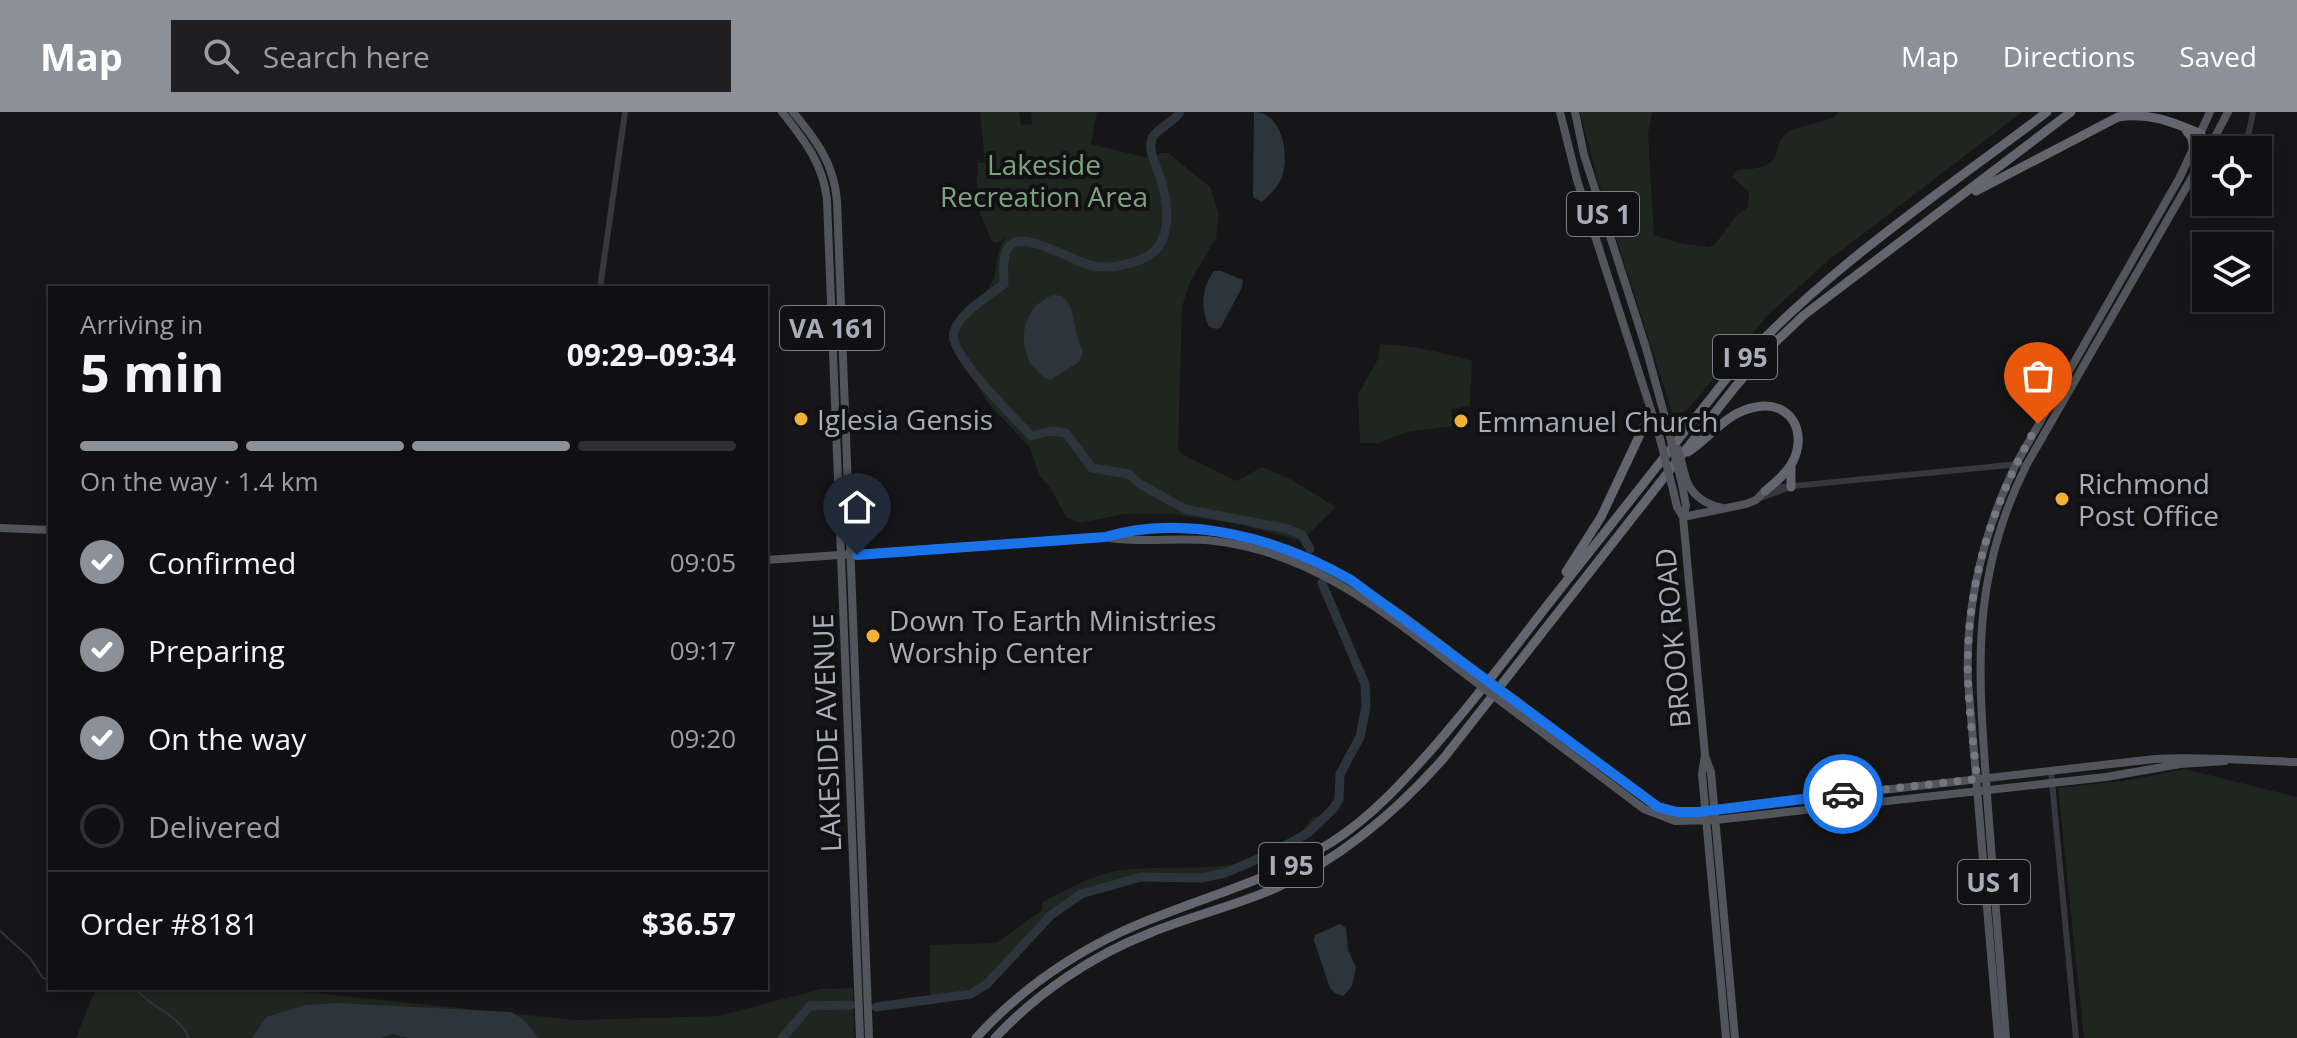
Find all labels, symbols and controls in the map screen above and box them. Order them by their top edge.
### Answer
search box [171,20,731,92]
text: Map [40,30,123,82]
icon: search [199,34,243,78]
text: Search here [263,36,430,77]
text: Map [1901,37,1959,75]
text: Directions [2003,37,2135,75]
text: Saved [2179,37,2257,75]
map controls [2192,136,2272,312]
button: locate [2192,136,2272,216]
park label: Lakeside Recreation Area [940,145,1148,215]
road number: US 1 [1567,192,1639,236]
button: layers [2192,232,2272,312]
text: Arriving in [80,306,203,342]
road number: VA 161 [780,306,884,350]
text: 09:29–09:34 [567,334,736,375]
road number: I 95 [1713,335,1777,379]
text: 5 min [80,336,224,407]
pin [2004,342,2072,424]
icon: bag [2016,354,2060,398]
place label: Iglesia Gensis [817,400,993,438]
place label: Emmanuel Church [1477,402,1718,440]
marker: Iglesia Gensis [792,410,810,428]
marker: Emmanuel Church [1452,412,1470,430]
text: On the way · 1.4 km [80,463,319,499]
place label: Richmond Post Office [2078,464,2219,534]
pin [823,473,891,555]
icon: home [835,485,879,529]
marker: Richmond Post Office [2053,490,2071,508]
icon: check [80,540,124,584]
text: Confirmed [148,542,296,583]
text: 09:05 [670,544,736,580]
street label: BROOK ROAD [1645,546,1699,730]
place label: Down To Earth Ministries Worship Center [889,601,1216,671]
street label: LAKESIDE AVENUE [803,613,849,853]
marker: Down To Earth Ministries Worship Center [864,627,882,645]
icon: check [80,628,124,672]
text: Preparing [148,630,285,671]
text: 09:17 [670,632,736,668]
icon: check [80,716,124,760]
text: On the way [148,718,306,759]
text: 09:20 [670,720,736,756]
courier [1803,754,1883,834]
icon: car [1821,772,1865,816]
text: Delivered [148,806,281,847]
road number: I 95 [1259,843,1323,887]
road number: US 1 [1958,860,2030,904]
text: Order #8181 [80,903,259,944]
text: $36.57 [642,903,736,944]

